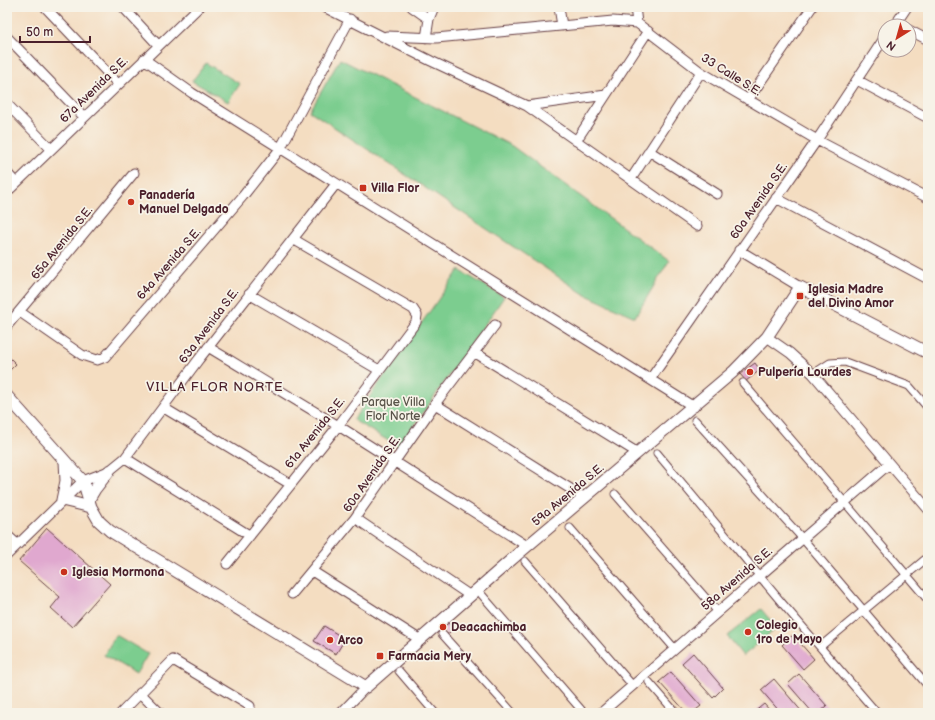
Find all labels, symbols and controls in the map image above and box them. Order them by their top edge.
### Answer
scale bar [20,18,90,44]
north arrow [877,18,917,58]
text: 50 m [26,25,53,40]
text: N [884,38,898,53]
street label: 33 Calle S.E. [698,51,764,99]
street label: 67a Avenida S.E. [57,54,131,126]
street label: 60a Avenida S.E. [727,160,791,242]
place label: Villa Flor [371,181,419,196]
marker: Villa Flor [358,183,368,193]
place label: Panadería Manuel Delgado [139,188,229,217]
marker: Panadería Manuel Delgado [126,197,136,207]
street label: 65a Avenida S.E. [28,203,96,283]
street label: 64a Avenida S.E. [134,225,204,303]
place label: Iglesia Madre del Divino Amor [808,282,894,311]
street label: 63a Avenida S.E. [176,285,242,367]
marker: Iglesia Madre del Divino Amor [795,291,805,301]
place label: Pulpería Lourdes [758,365,852,380]
marker: Pulpería Lourdes [745,367,755,377]
district label: VILLA FLOR NORTE [146,379,284,395]
street label: 61a Avenida S.E. [282,394,348,472]
park label: Parque Villa Flor Norte [361,395,425,424]
street label: 60a Avenida S.E. [340,433,404,515]
street label: 59a Avenida S.E. [529,460,607,530]
street label: 58a Avenida S.E. [698,544,776,614]
place label: Iglesia Mormona [72,565,165,580]
marker: Iglesia Mormona [59,567,69,577]
place label: Colegio 1ro de Mayo [756,618,822,647]
place label: Deacachimba [451,620,527,635]
marker: Deacachimba [438,622,448,632]
marker: Colegio 1ro de Mayo [743,627,753,637]
place label: Arco [337,633,363,648]
marker: Arco [325,635,335,645]
place label: Farmacia Mery [388,649,472,664]
marker: Farmacia Mery [375,651,385,661]

